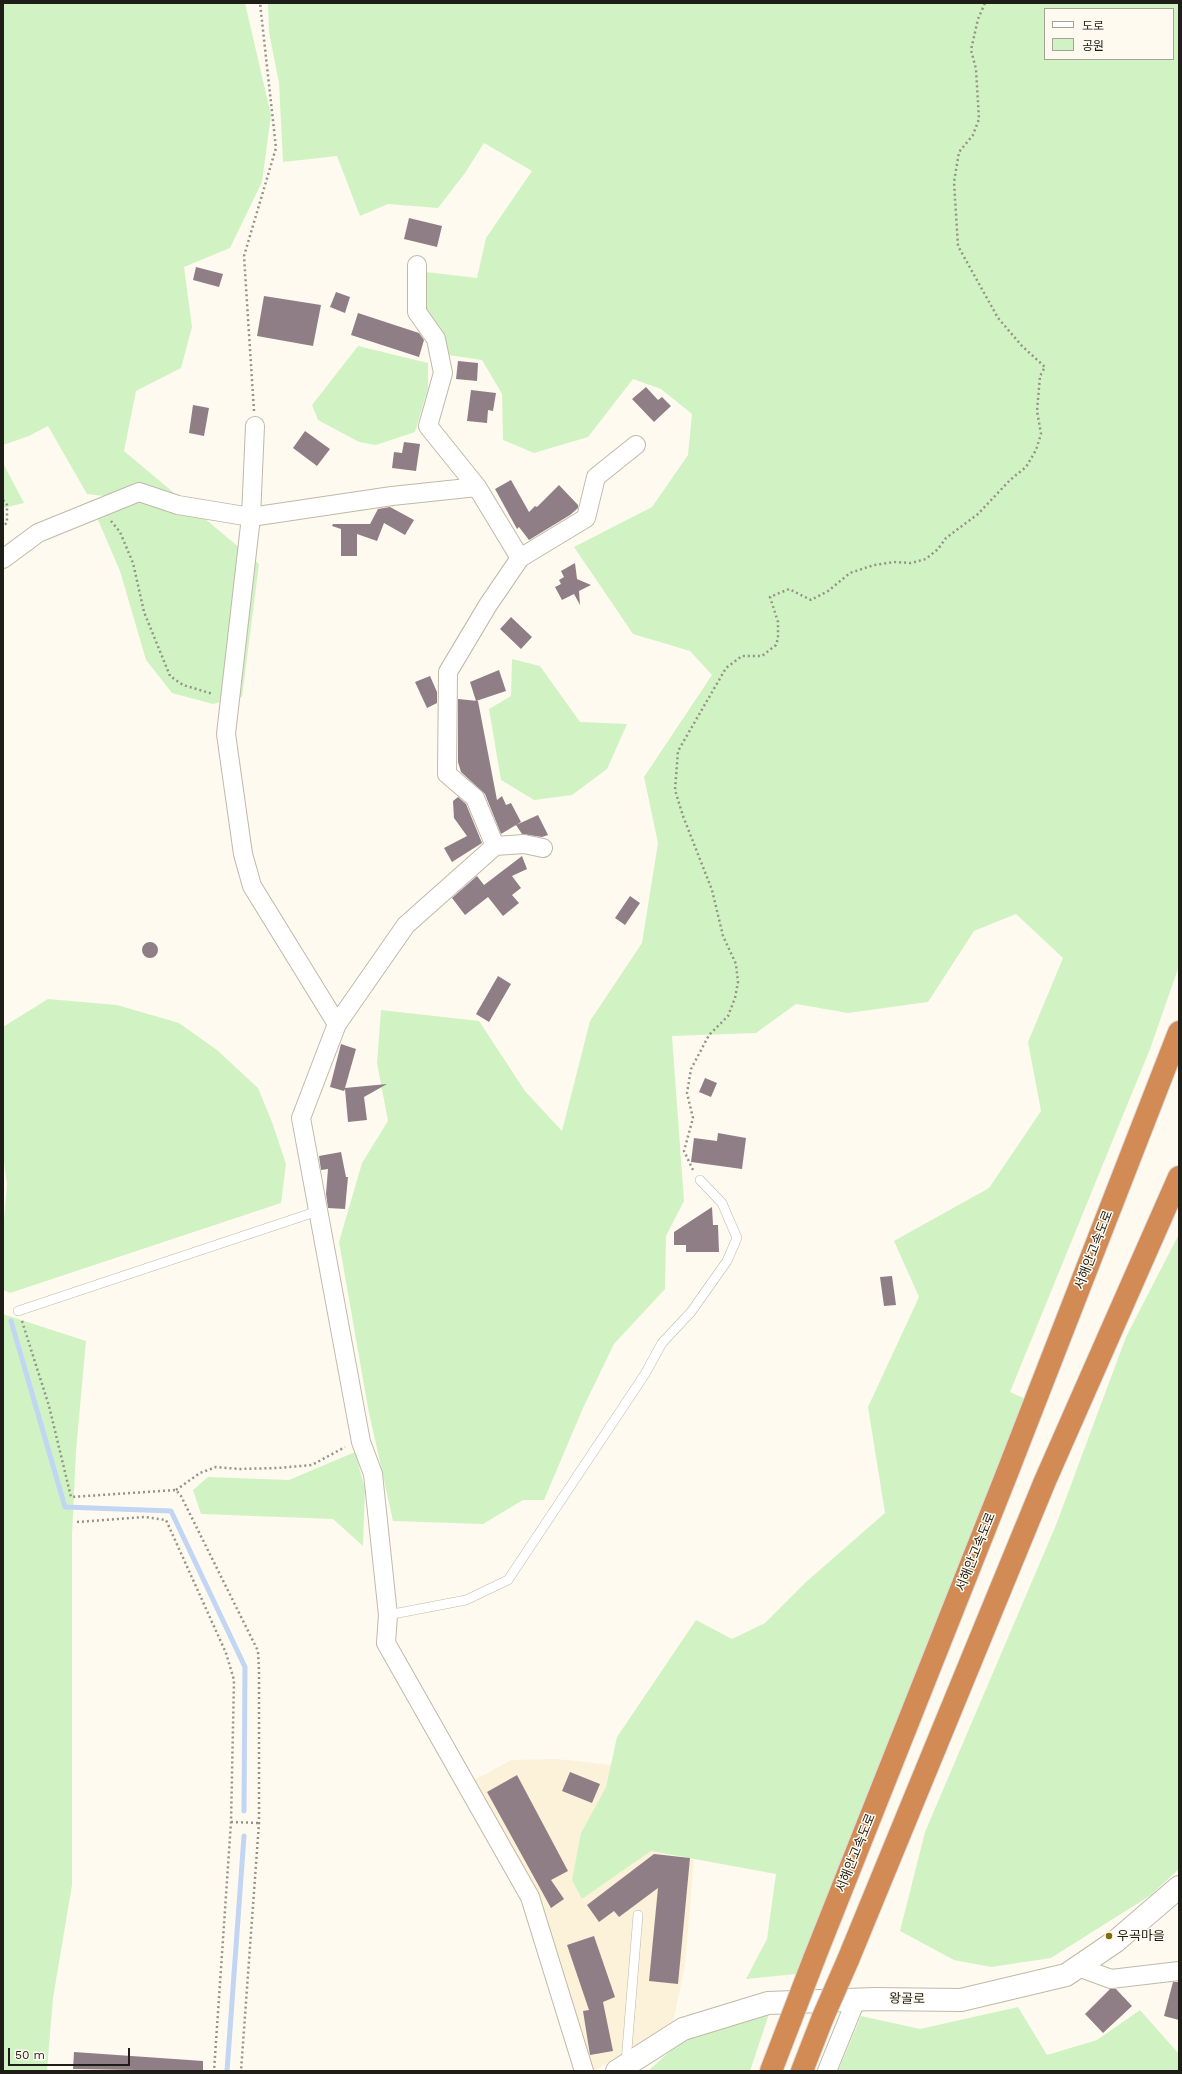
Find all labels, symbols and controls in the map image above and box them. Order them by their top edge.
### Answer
legend [1044,8,1174,60]
text: 도로 [1082,19,1104,33]
text: 공원 [1082,39,1104,53]
street label: 서해안고속도로 [1072,1208,1116,1292]
street label: 서해안고속도로 [953,1510,999,1594]
street label: 서해안고속도로 [833,1811,879,1895]
place label: 우곡마을 [1117,1928,1165,1944]
marker: 우곡마을 [1104,1931,1114,1941]
street label: 왕골로 [889,1991,925,2007]
scale bar [10,2040,132,2066]
text: 50 m [15,2048,45,2062]

